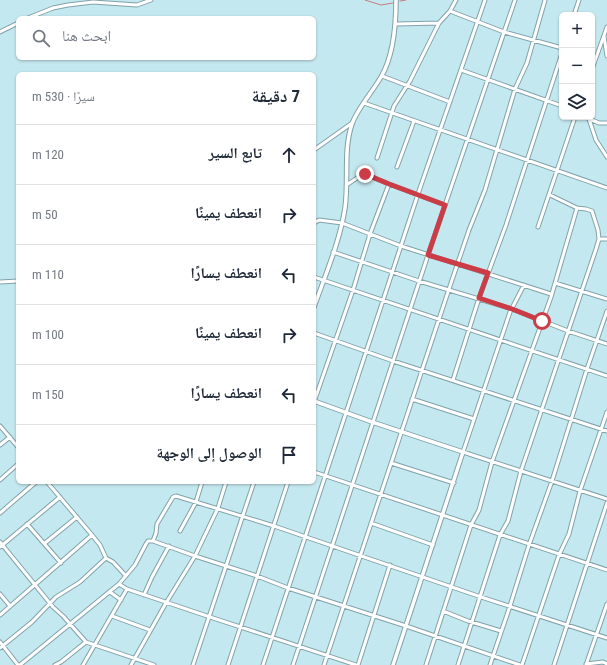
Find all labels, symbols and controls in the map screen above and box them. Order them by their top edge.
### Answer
map controls [559,12,595,120]
button: + [559,12,595,48]
search box [16,16,316,60]
icon: search [30,27,52,49]
text: ابحث هنا [62,27,111,45]
button: − [559,48,595,84]
button: layers [559,84,595,120]
text: 7 دقيقة [252,86,300,106]
text: سيرًا · 530 m [32,89,95,104]
text: تابع السير [209,144,262,162]
icon: ahead [278,144,300,166]
text: 120 m [32,147,64,162]
route end [356,165,374,183]
text: انعطف يمينًا [195,204,262,222]
icon: right [278,204,300,226]
text: 50 m [32,207,58,222]
text: انعطف يسارًا [191,264,262,282]
icon: left [278,264,300,286]
text: 110 m [32,267,64,282]
route start [533,312,551,330]
text: انعطف يمينًا [195,324,262,342]
icon: right [278,324,300,346]
text: 100 m [32,327,64,342]
text: انعطف يسارًا [191,384,262,402]
icon: left [278,384,300,406]
text: 150 m [32,387,64,402]
text: الوصول إلى الوجهة [156,444,262,462]
icon: arrive [278,444,300,466]

